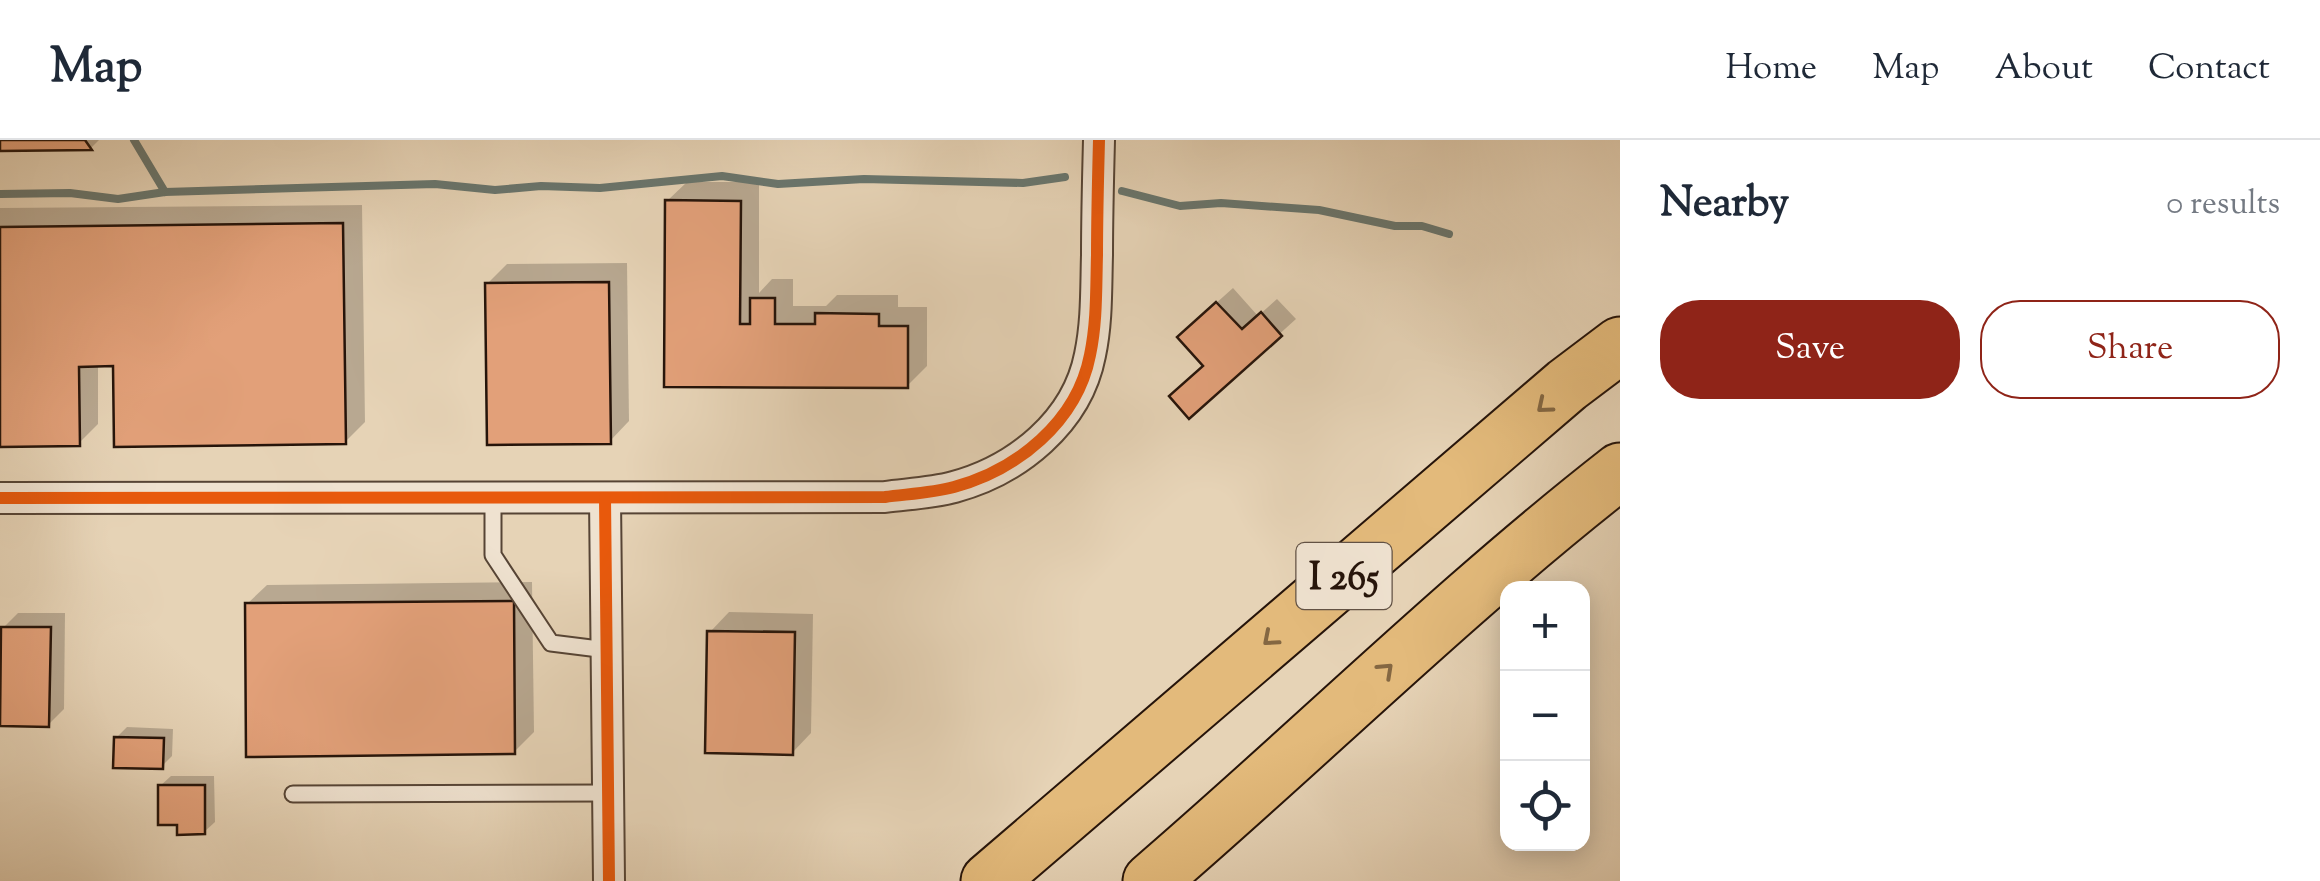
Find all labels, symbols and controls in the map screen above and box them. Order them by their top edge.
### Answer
text: Map [50,35,142,104]
text: Home [1725,44,1817,95]
text: Map [1872,44,1940,95]
text: About [1995,44,2093,95]
text: Contact [2148,44,2270,95]
text: Nearby [1660,175,1789,235]
text: 0 results [2166,182,2280,228]
button: Save [1660,300,1960,399]
button: Share [1980,300,2280,399]
one-way arrow [1537,394,1555,412]
road number: I 265 [1296,543,1392,609]
map controls [1500,581,1590,851]
button: + [1500,581,1590,671]
one-way arrow [1263,628,1281,646]
one-way arrow [1374,664,1393,682]
button: − [1500,671,1590,761]
button: locate [1500,761,1590,851]

